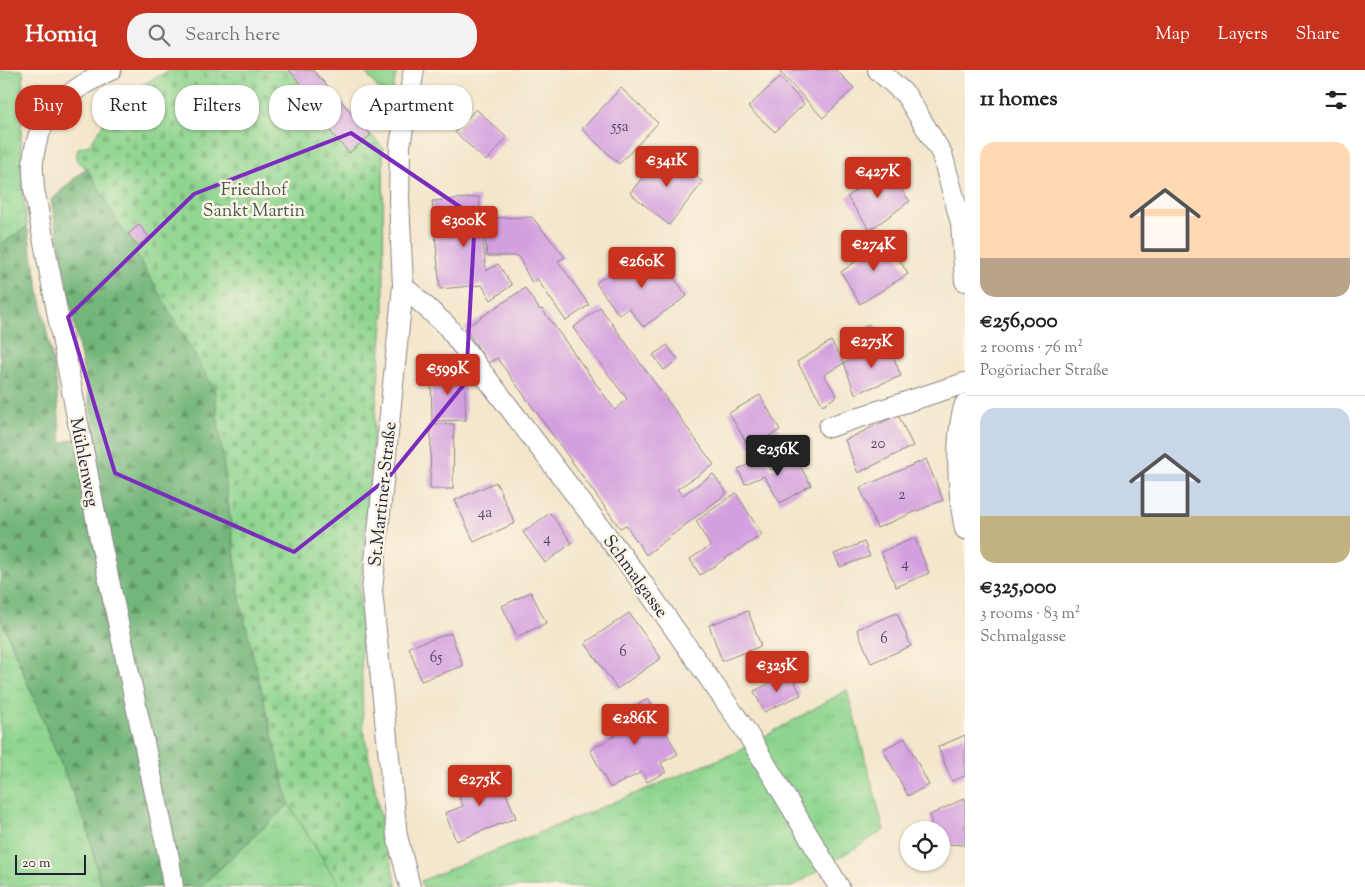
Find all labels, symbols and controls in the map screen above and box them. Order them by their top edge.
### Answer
search box [127,13,477,58]
text: Homiq [25,18,97,52]
icon: search [145,21,173,49]
text: Search here [185,22,280,49]
text: Map [1155,22,1190,48]
text: Layers [1218,22,1268,48]
text: Share [1296,22,1340,48]
chip: Buy [15,85,82,130]
chip: Rent [92,85,165,130]
chip: Filters [175,85,259,130]
chip: New [269,85,341,130]
chip: Apartment [351,85,472,130]
text: 11 homes [980,85,1058,115]
icon: filters [1322,86,1350,114]
house number: 55a [610,117,629,138]
pin: €341K [632,146,702,188]
text: €341K [646,150,688,173]
pin: €427K [843,156,913,199]
text: €427K [856,161,900,184]
icon: home [1120,175,1210,265]
park label: Friedhof Sankt Martin [203,178,306,225]
pin: €300K [429,206,499,248]
text: €300K [442,210,486,233]
pin: €274K [839,230,909,272]
text: €274K [852,234,896,257]
pin: €260K [607,246,677,289]
text: €260K [619,251,665,274]
text: €256,000 [980,307,1058,337]
pin: €275K [837,326,907,369]
text: €275K [851,331,893,354]
text: 2 rooms · 76 m² [980,337,1083,360]
pin: €599K [413,354,483,396]
text: €599K [427,358,469,381]
text: Pogöriacher Straße [980,360,1109,383]
street label: Mühlenweg [62,415,104,510]
street label: St.Martiner-Straße [363,420,405,568]
pin: €256K [743,434,813,477]
house number: 20 [871,434,886,455]
text: €256K [757,439,799,462]
icon: home [1120,440,1210,530]
house number: 2 [898,485,906,506]
house number: 4a [478,503,492,524]
house number: 4 [543,529,551,550]
street label: Schmalgasse [595,530,673,624]
house number: 4 [901,554,909,575]
text: €325,000 [980,573,1056,603]
text: 3 rooms · 83 m² [980,603,1080,626]
text: Schmalgasse [980,626,1066,649]
house number: 6 [880,629,888,650]
house number: 6 [619,642,627,663]
house number: 65 [430,648,442,669]
pin: €325K [742,650,812,693]
text: €325K [757,655,797,678]
pin: €286K [600,704,670,746]
text: €286K [613,708,657,731]
pin: €275K [445,764,515,807]
text: €275K [459,769,501,792]
map controls [900,821,950,871]
button: locate [900,821,950,871]
scale bar [15,852,86,875]
text: 20 m [22,854,51,874]

